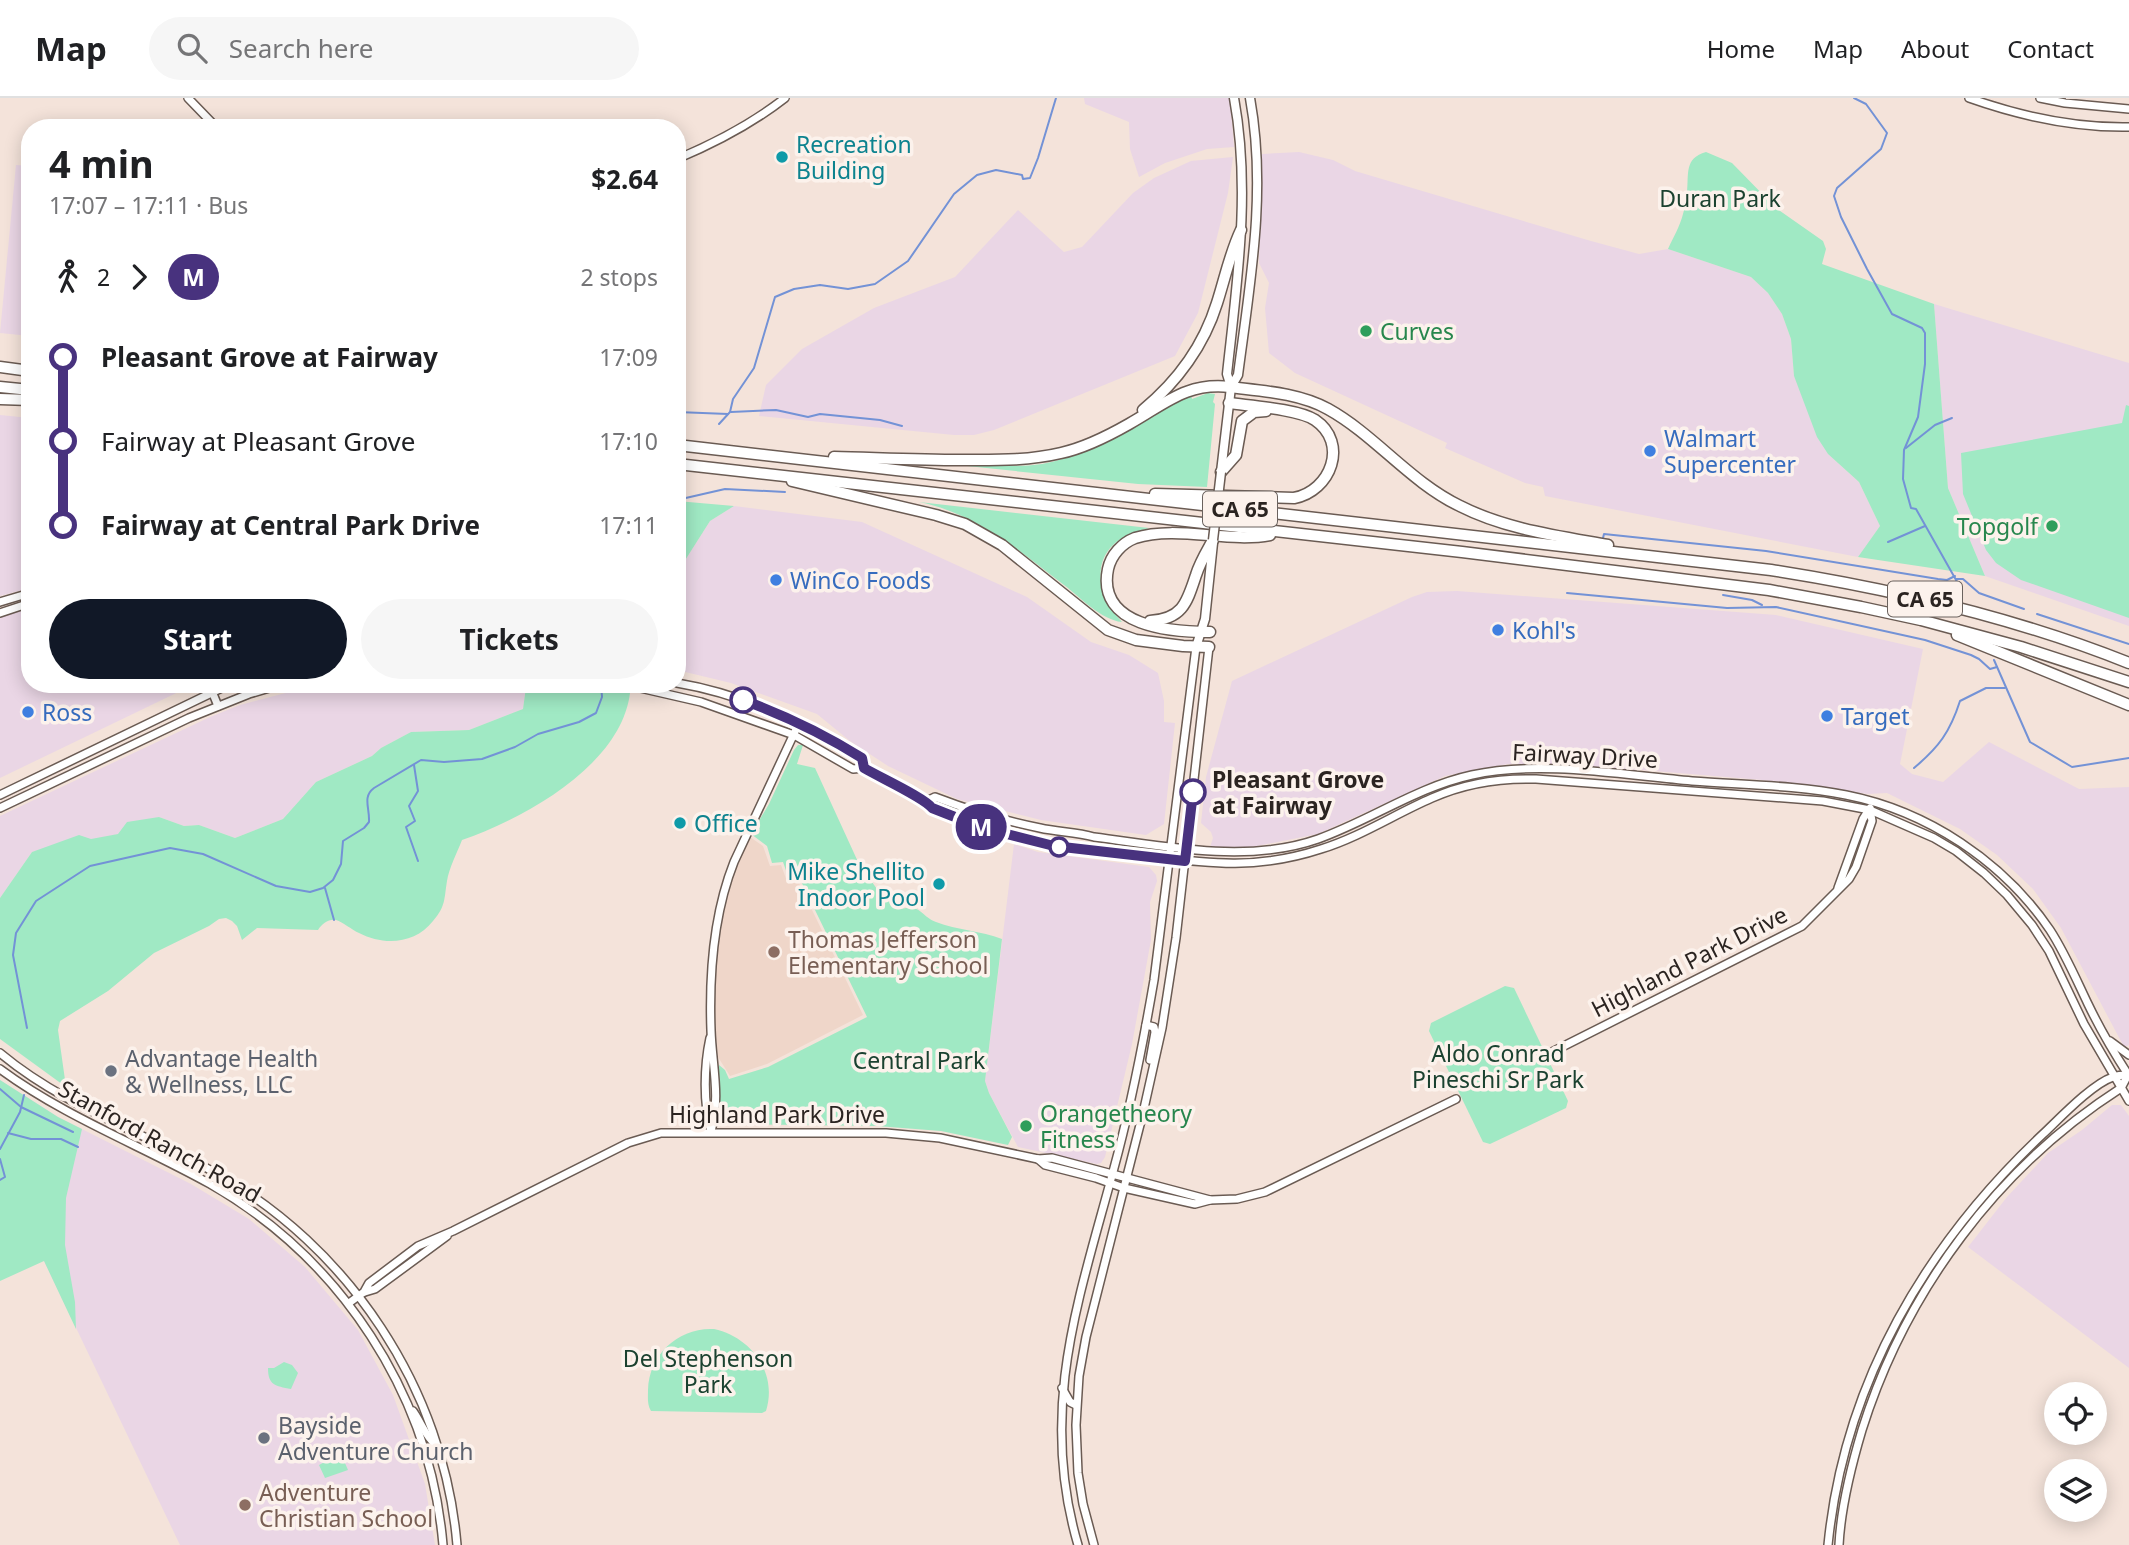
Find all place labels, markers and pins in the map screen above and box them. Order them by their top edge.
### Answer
place label: Recreation Building [796,128,912,186]
marker: Recreation Building [774,149,790,165]
place label: Curves [1380,315,1454,347]
marker: Curves [1358,323,1374,339]
place label: Walmart Supercenter [1664,422,1796,480]
marker: Walmart Supercenter [1642,443,1658,459]
place label: Topgolf [1957,510,2039,542]
marker: Topgolf [2044,518,2060,534]
place label: WinCo Foods [790,564,931,596]
marker: WinCo Foods [768,572,784,588]
place label: Kohl's [1512,614,1576,646]
marker: Kohl's [1490,622,1506,638]
unlabelled marker [730,687,756,713]
place label: Ross [42,696,92,728]
place label: Target [1841,700,1910,732]
marker: Ross [20,704,36,720]
marker: Target [1819,708,1835,724]
place label: Pleasant Grove at Fairway [1212,763,1384,821]
marker: Pleasant Grove at Fairway [1180,779,1206,805]
place label: Office [694,807,758,839]
marker: Office [672,815,688,831]
unlabelled marker [1049,837,1069,857]
place label: Mike Shellito Indoor Pool [787,855,925,913]
marker: Mike Shellito Indoor Pool [931,876,947,892]
place label: Thomas Jefferson Elementary School [788,923,988,981]
marker: Thomas Jefferson Elementary School [766,944,782,960]
place label: Advantage Health & Wellness, LLC [125,1042,318,1100]
marker: Advantage Health & Wellness, LLC [103,1063,119,1079]
place label: Orangetheory Fitness [1040,1097,1192,1155]
marker: Orangetheory Fitness [1018,1118,1034,1134]
place label: Bayside Adventure Church [278,1409,473,1467]
marker: Bayside Adventure Church [256,1430,272,1446]
place label: Adventure Christian School [259,1476,433,1534]
marker: Adventure Christian School [237,1497,253,1513]

